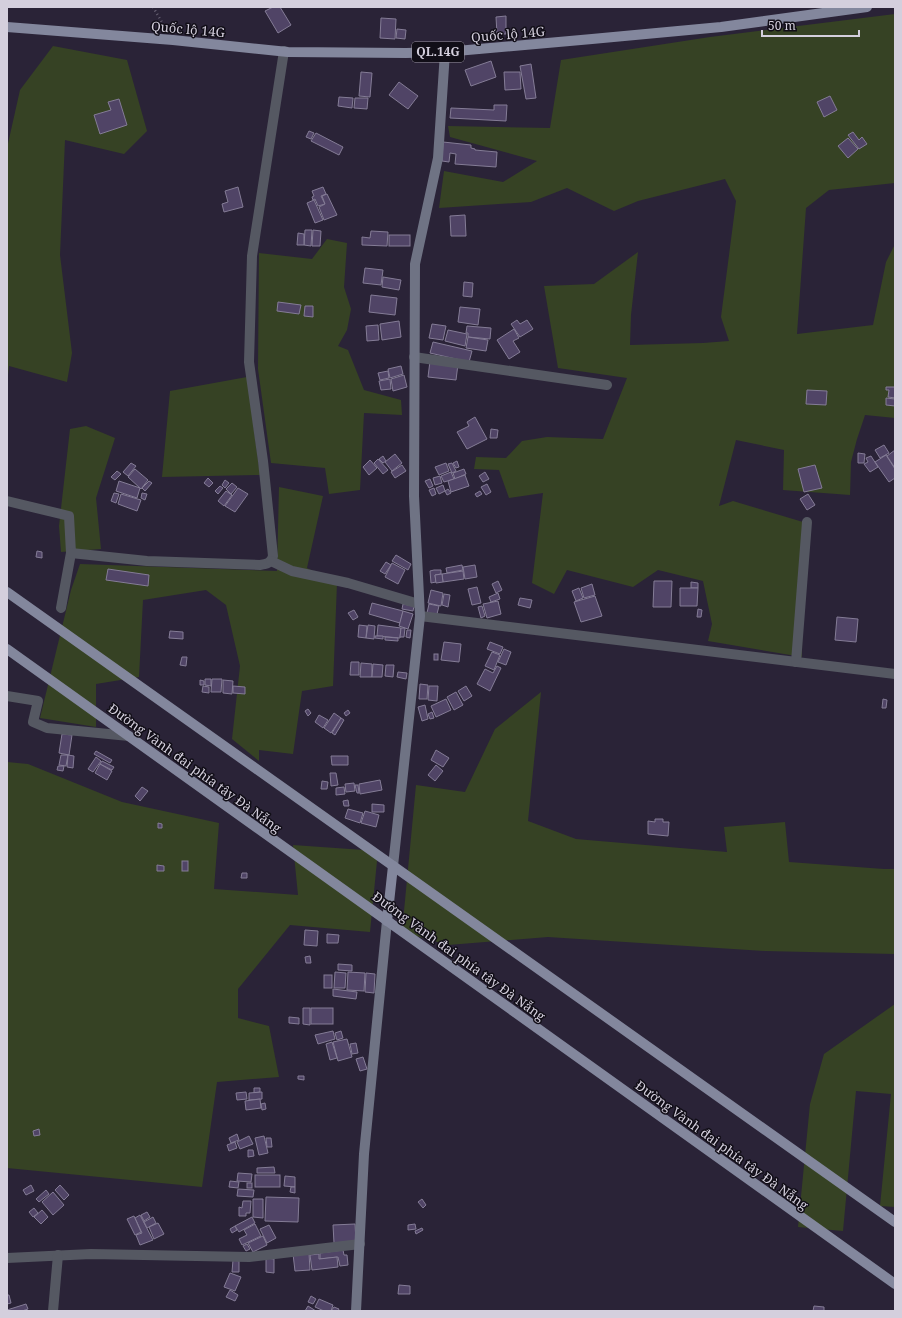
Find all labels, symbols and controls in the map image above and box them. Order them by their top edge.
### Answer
scale bar [762,12,859,38]
street label: Quốc lộ 14G [150,17,226,41]
text: 50 m [768,17,796,34]
street label: Quốc lộ 14G [470,22,546,46]
road number: QL.14G [412,42,464,62]
street label: Đường Vành đai phía tây Đà Nẵng [105,699,285,837]
street label: Đường Vành đai phía tây Đà Nẵng [369,887,549,1025]
street label: Đường Vành đai phía tây Đà Nẵng [632,1076,812,1214]

